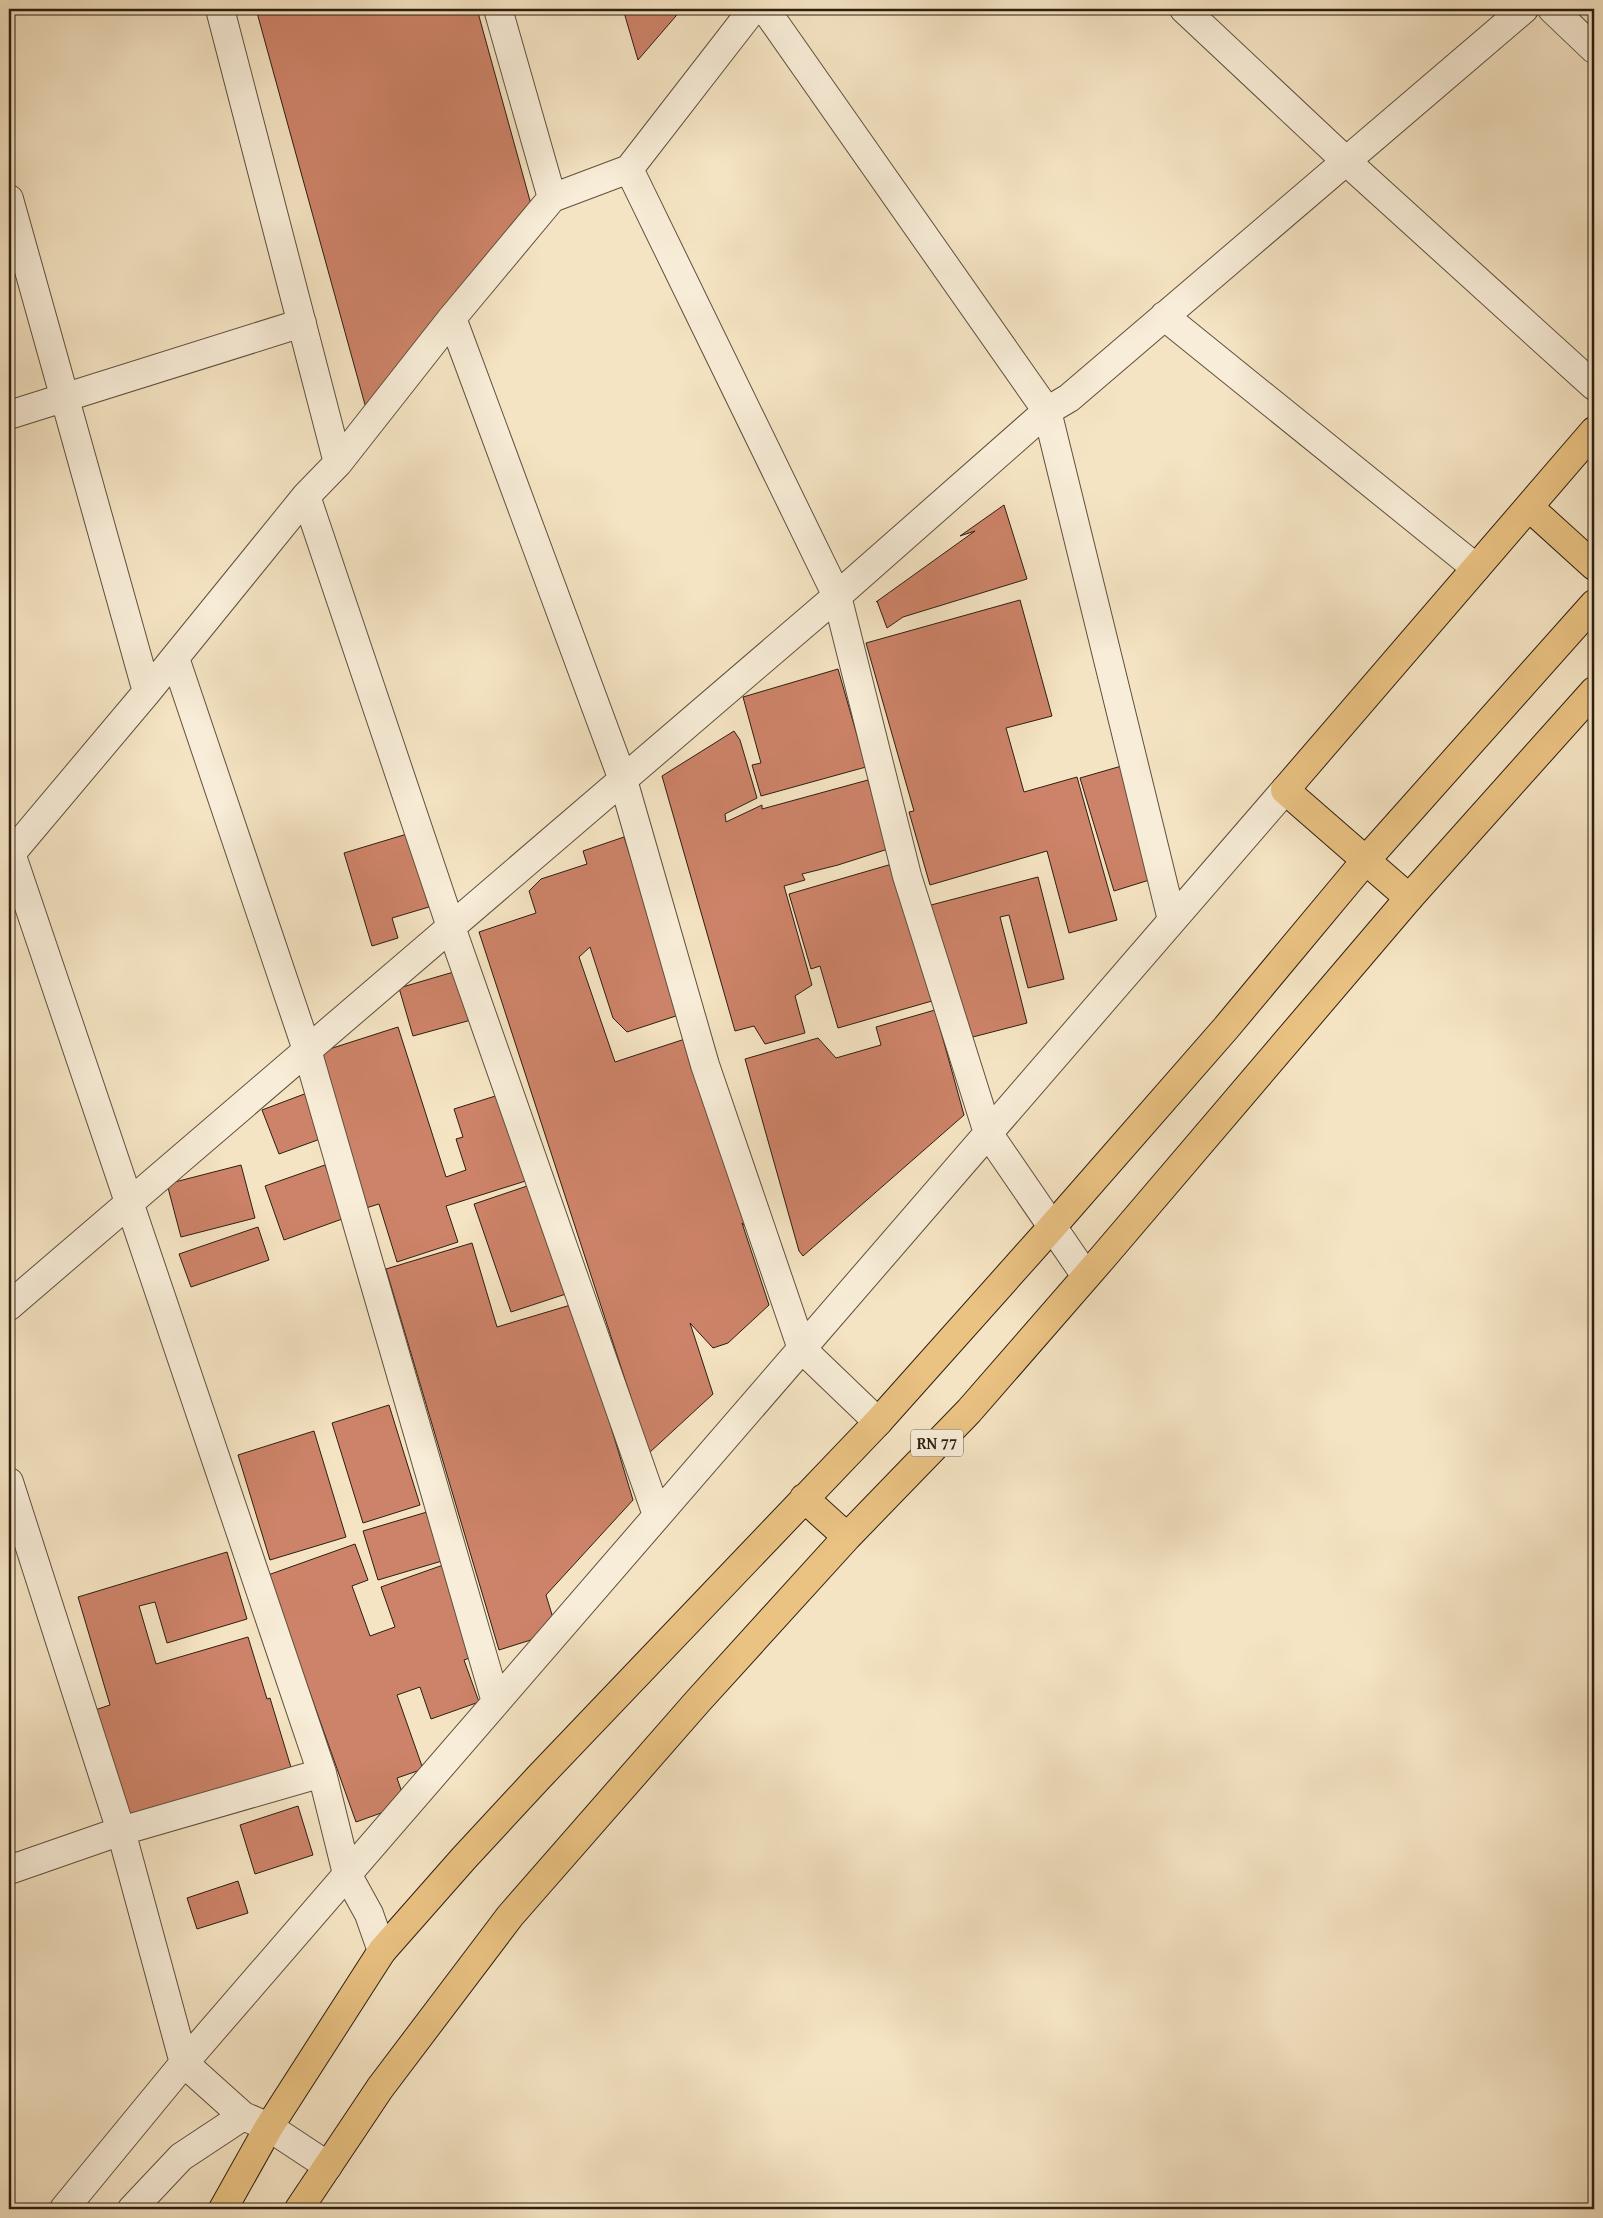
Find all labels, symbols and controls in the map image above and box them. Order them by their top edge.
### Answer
road number: RN 77 [911,1430,963,1456]

